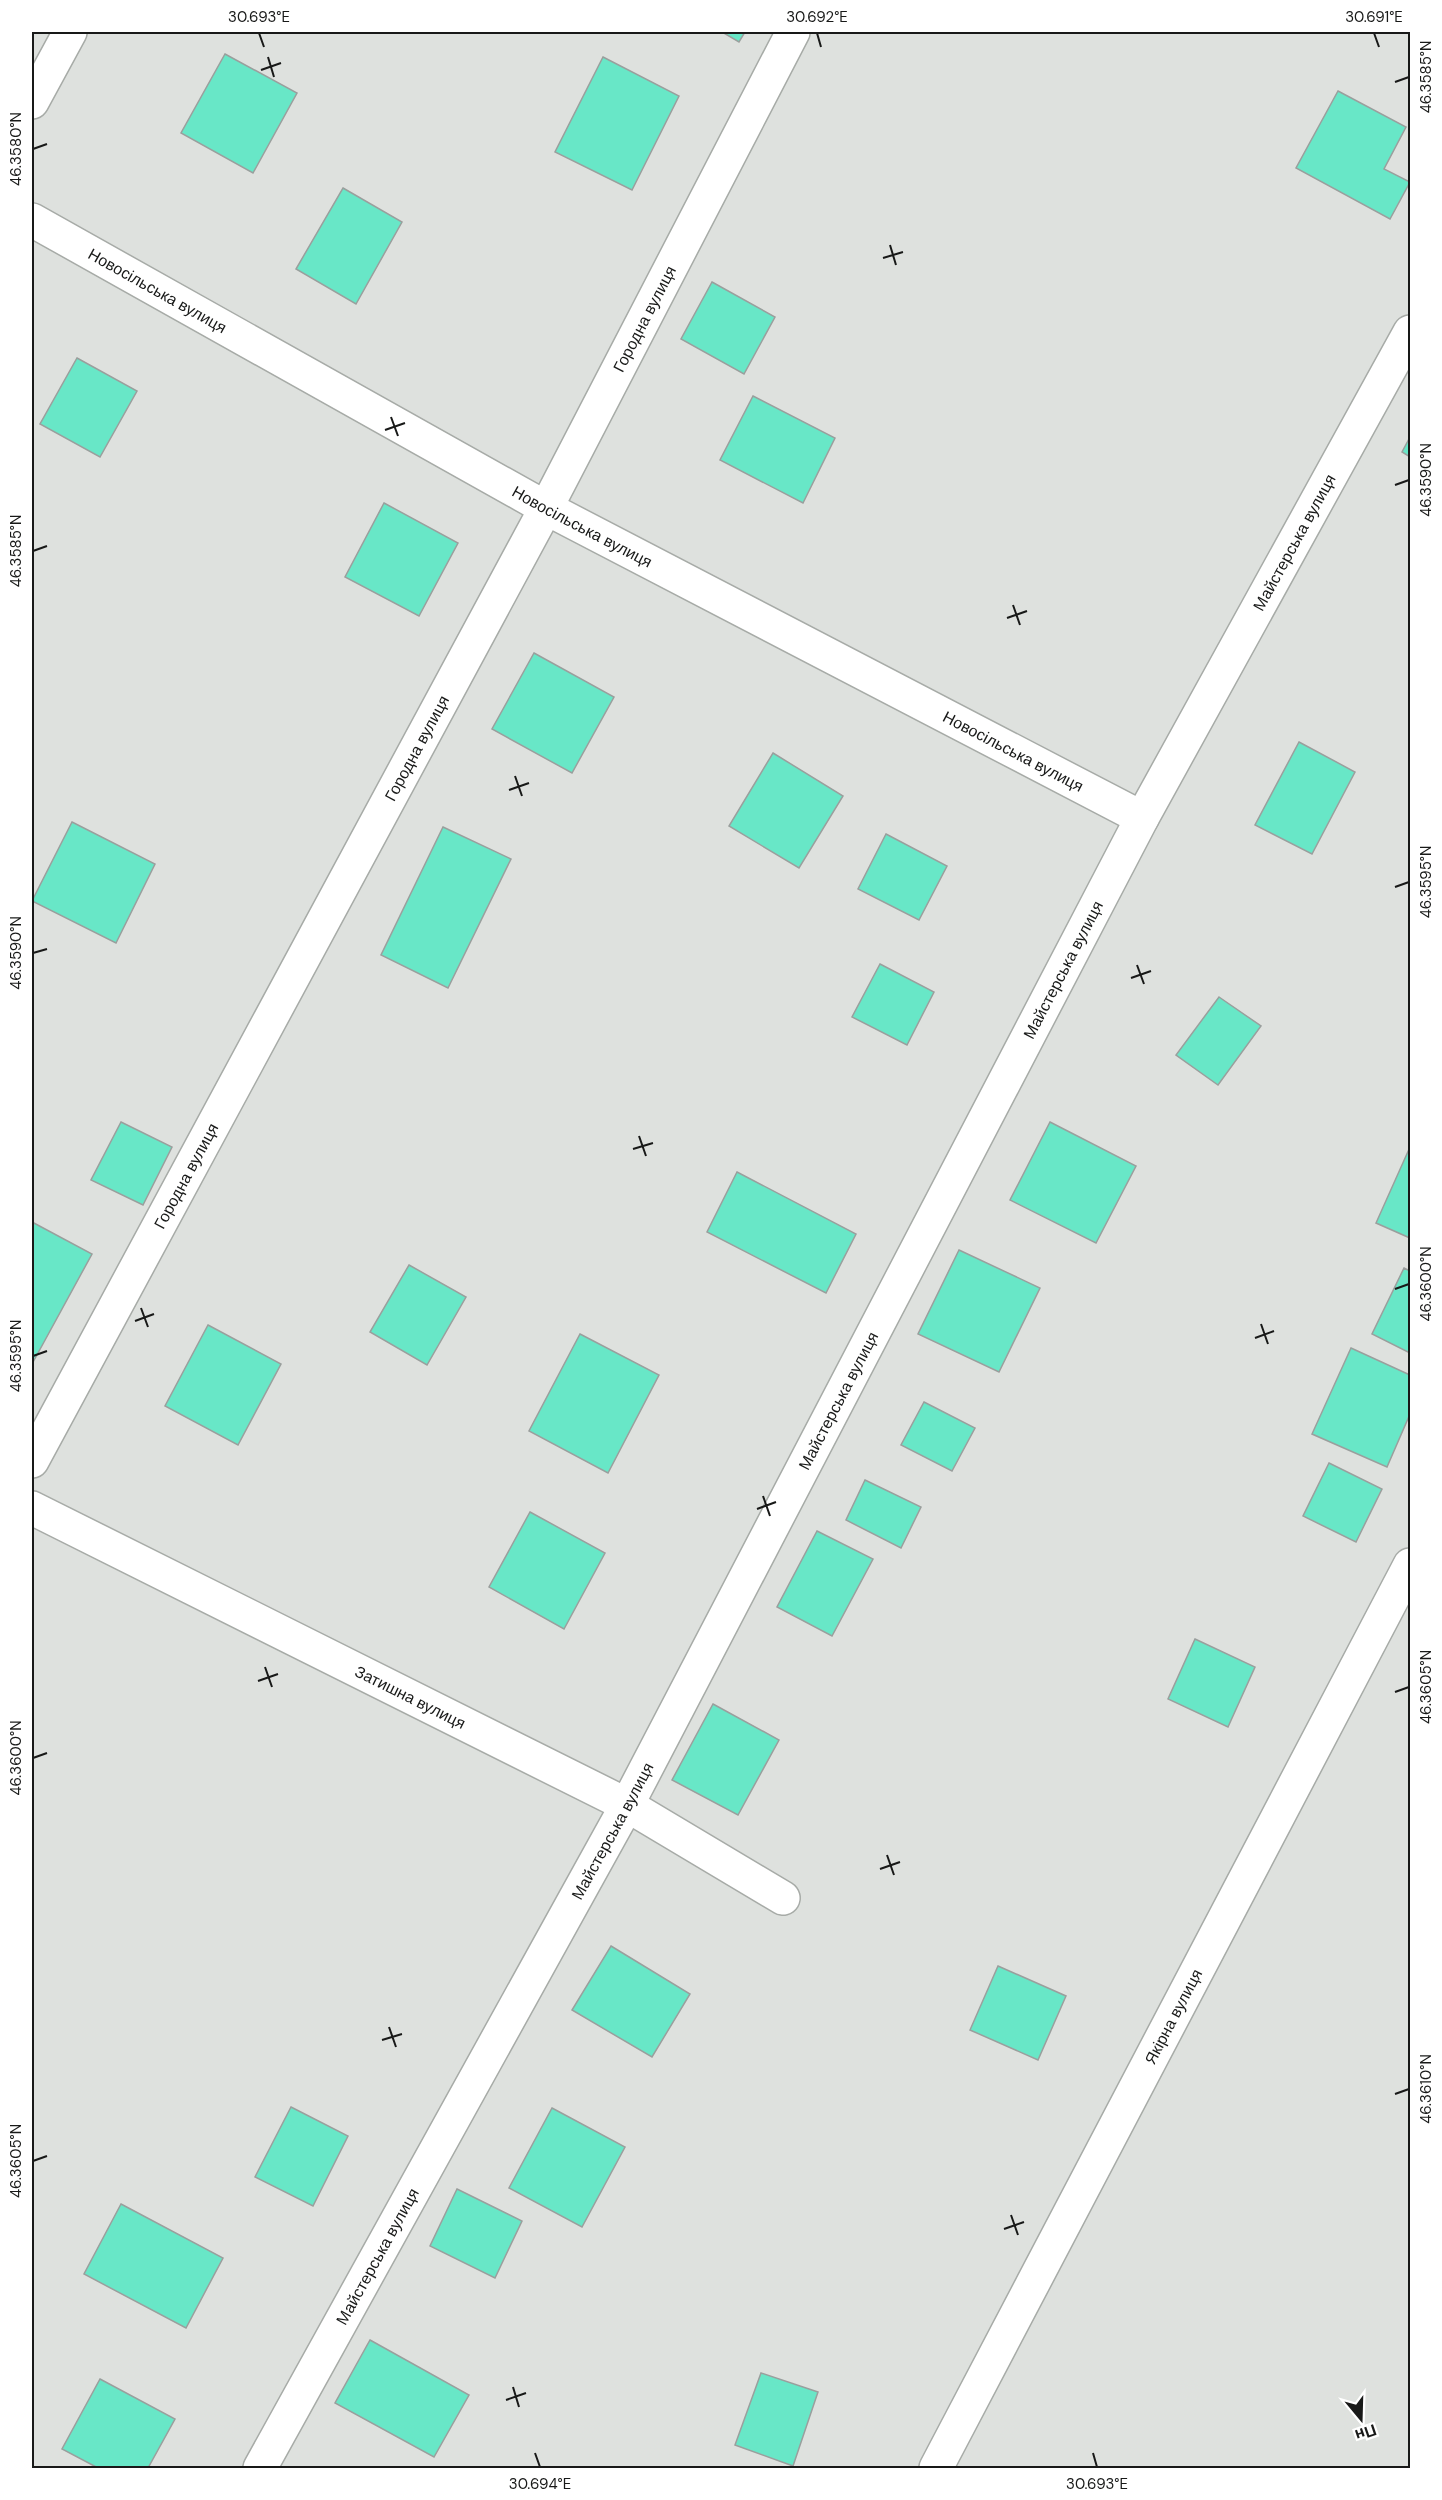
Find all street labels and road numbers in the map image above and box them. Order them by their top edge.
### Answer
street label: Новосільська вулиця [85,243,231,338]
street label: Городна вулиця [608,262,681,376]
street label: Майстерська вулиця [1248,470,1340,614]
street label: Новосільська вулиця [509,481,656,572]
street label: Городна вулиця [379,691,454,805]
street label: Новосільська вулиця [939,706,1087,796]
street label: Майстерська вулиця [1018,897,1108,1042]
street label: Городна вулиця [149,1119,223,1232]
street label: Майстерська вулиця [793,1328,883,1473]
street label: Затишна вулиця [352,1660,469,1733]
street label: Майстерська вулиця [566,1759,658,1903]
street label: Якірна вулиця [1139,1965,1207,2068]
street label: Майстерська вулиця [331,2184,423,2328]

